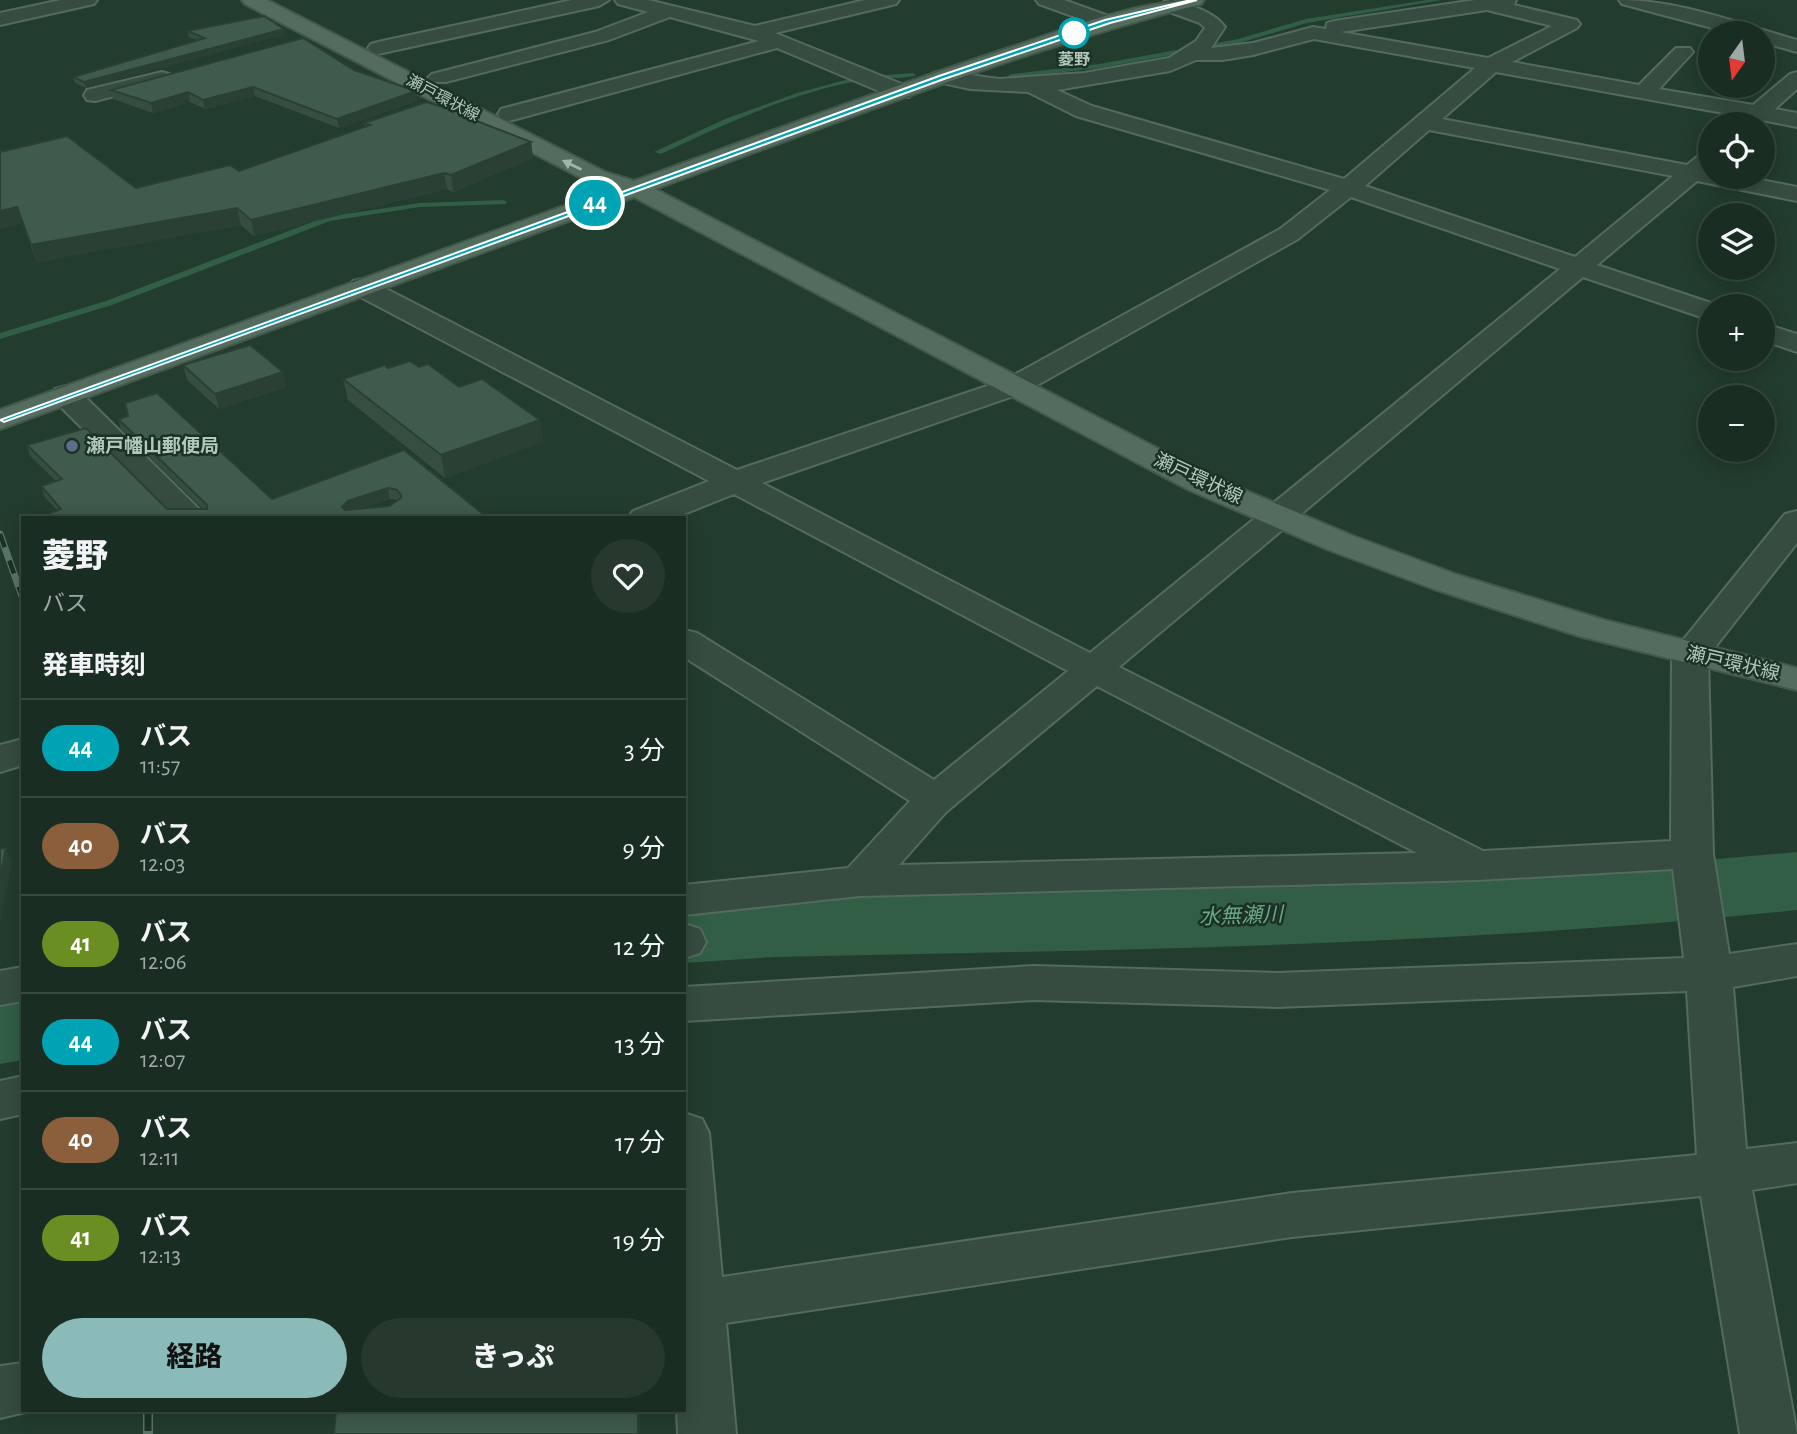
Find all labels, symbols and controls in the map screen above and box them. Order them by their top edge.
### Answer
marker: 菱野 [1059,18,1089,48]
north arrow [1698,21,1774,98]
map controls [1698,21,1775,462]
place label: 菱野 [1058,51,1090,68]
street label: 瀬戸環状線 [404,71,483,124]
button: locate [1698,112,1775,189]
one-way arrow [562,159,582,170]
line badge: 44 [564,180,626,226]
text: 44 [583,191,607,215]
button: layers [1698,203,1775,280]
button: + [1698,294,1775,371]
button: − [1698,385,1775,462]
place label: 瀬戸幡山郵便局 [86,436,219,456]
marker: 瀬戸幡山郵便局 [64,438,80,454]
street label: 瀬戸環状線 [1151,449,1245,508]
button: heart [591,539,665,613]
text: 菱野 [42,541,108,574]
text: バス [42,593,88,616]
street label: 瀬戸環状線 [1685,643,1782,684]
text: 発車時刻 [42,653,146,679]
text: バス [140,724,192,750]
text: 44 [68,736,93,760]
text: 3 分 [624,738,665,764]
text: 11:57 [140,755,180,778]
text: バス [140,822,192,848]
text: 40 [68,834,93,858]
text: 9 分 [622,836,665,862]
text: 12:03 [140,853,185,876]
water label: 水無瀬川 [1199,903,1285,928]
text: バス [140,920,192,946]
text: 41 [70,932,91,956]
text: 12 分 [614,934,665,960]
text: 12:06 [140,951,187,974]
text: バス [140,1018,192,1044]
text: 44 [68,1030,93,1054]
text: 13 分 [615,1032,665,1058]
text: 12:07 [140,1049,185,1072]
text: バス [140,1116,192,1142]
text: 40 [68,1128,93,1152]
text: 17 分 [615,1130,665,1156]
text: 12:11 [140,1147,179,1170]
text: バス [140,1214,192,1240]
text: 41 [70,1226,91,1250]
text: 19 分 [614,1228,665,1254]
text: 12:13 [140,1245,181,1268]
button: 経路 [42,1318,347,1398]
button: きっぷ [361,1318,665,1398]

